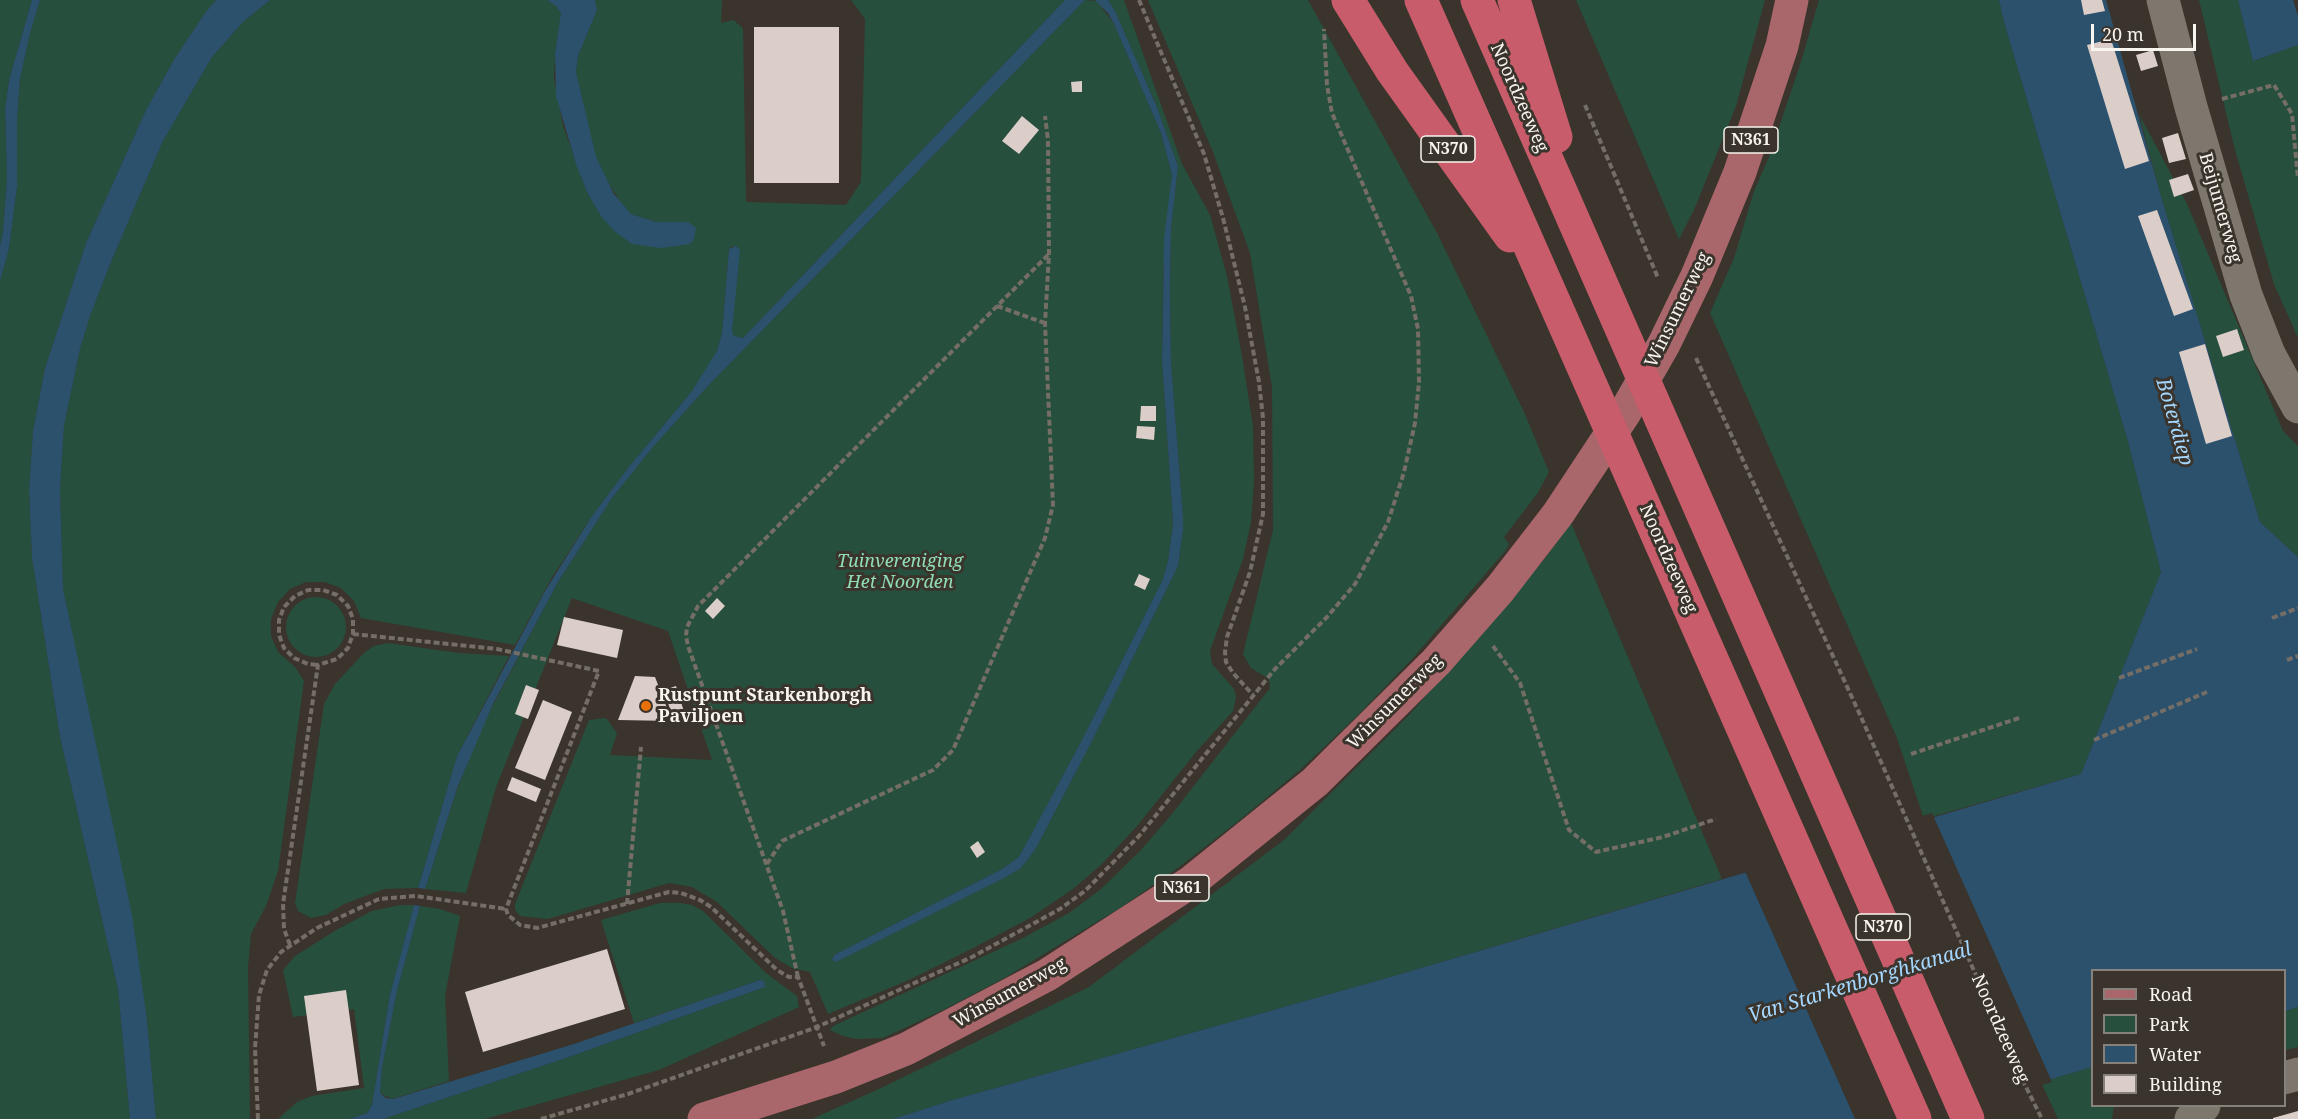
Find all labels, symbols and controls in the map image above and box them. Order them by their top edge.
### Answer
scale bar [2094,12,2199,50]
text: 20 m [2102,22,2144,46]
street label: Noordzeeweg [1485,40,1553,156]
road number: N361 [1724,127,1778,153]
road number: N370 [1421,136,1475,162]
street label: Beijumerweg [2194,150,2246,266]
street label: Winsumerweg [1641,249,1715,371]
water label: Boterdiep [2150,376,2198,468]
street label: Noordzeeweg [1634,501,1702,617]
park label: Tuinvereniging Het Noorden [837,551,963,594]
street label: Winsumerweg [1343,650,1447,754]
place label: Rustpunt Starkenborgh Paviljoen [658,685,872,728]
marker: Rustpunt Starkenborgh Paviljoen [639,699,653,713]
road number: N361 [1155,875,1209,901]
road number: N370 [1856,914,1910,940]
water label: Van Starkenborghkanaal [1746,938,1974,1028]
street label: Winsumerweg [950,953,1070,1033]
legend [2091,969,2286,1107]
street label: Noordzeeweg [1966,971,2034,1087]
text: Road [2149,982,2192,1006]
text: Park [2149,1012,2189,1036]
text: Water [2149,1042,2201,1066]
text: Building [2149,1072,2222,1096]

